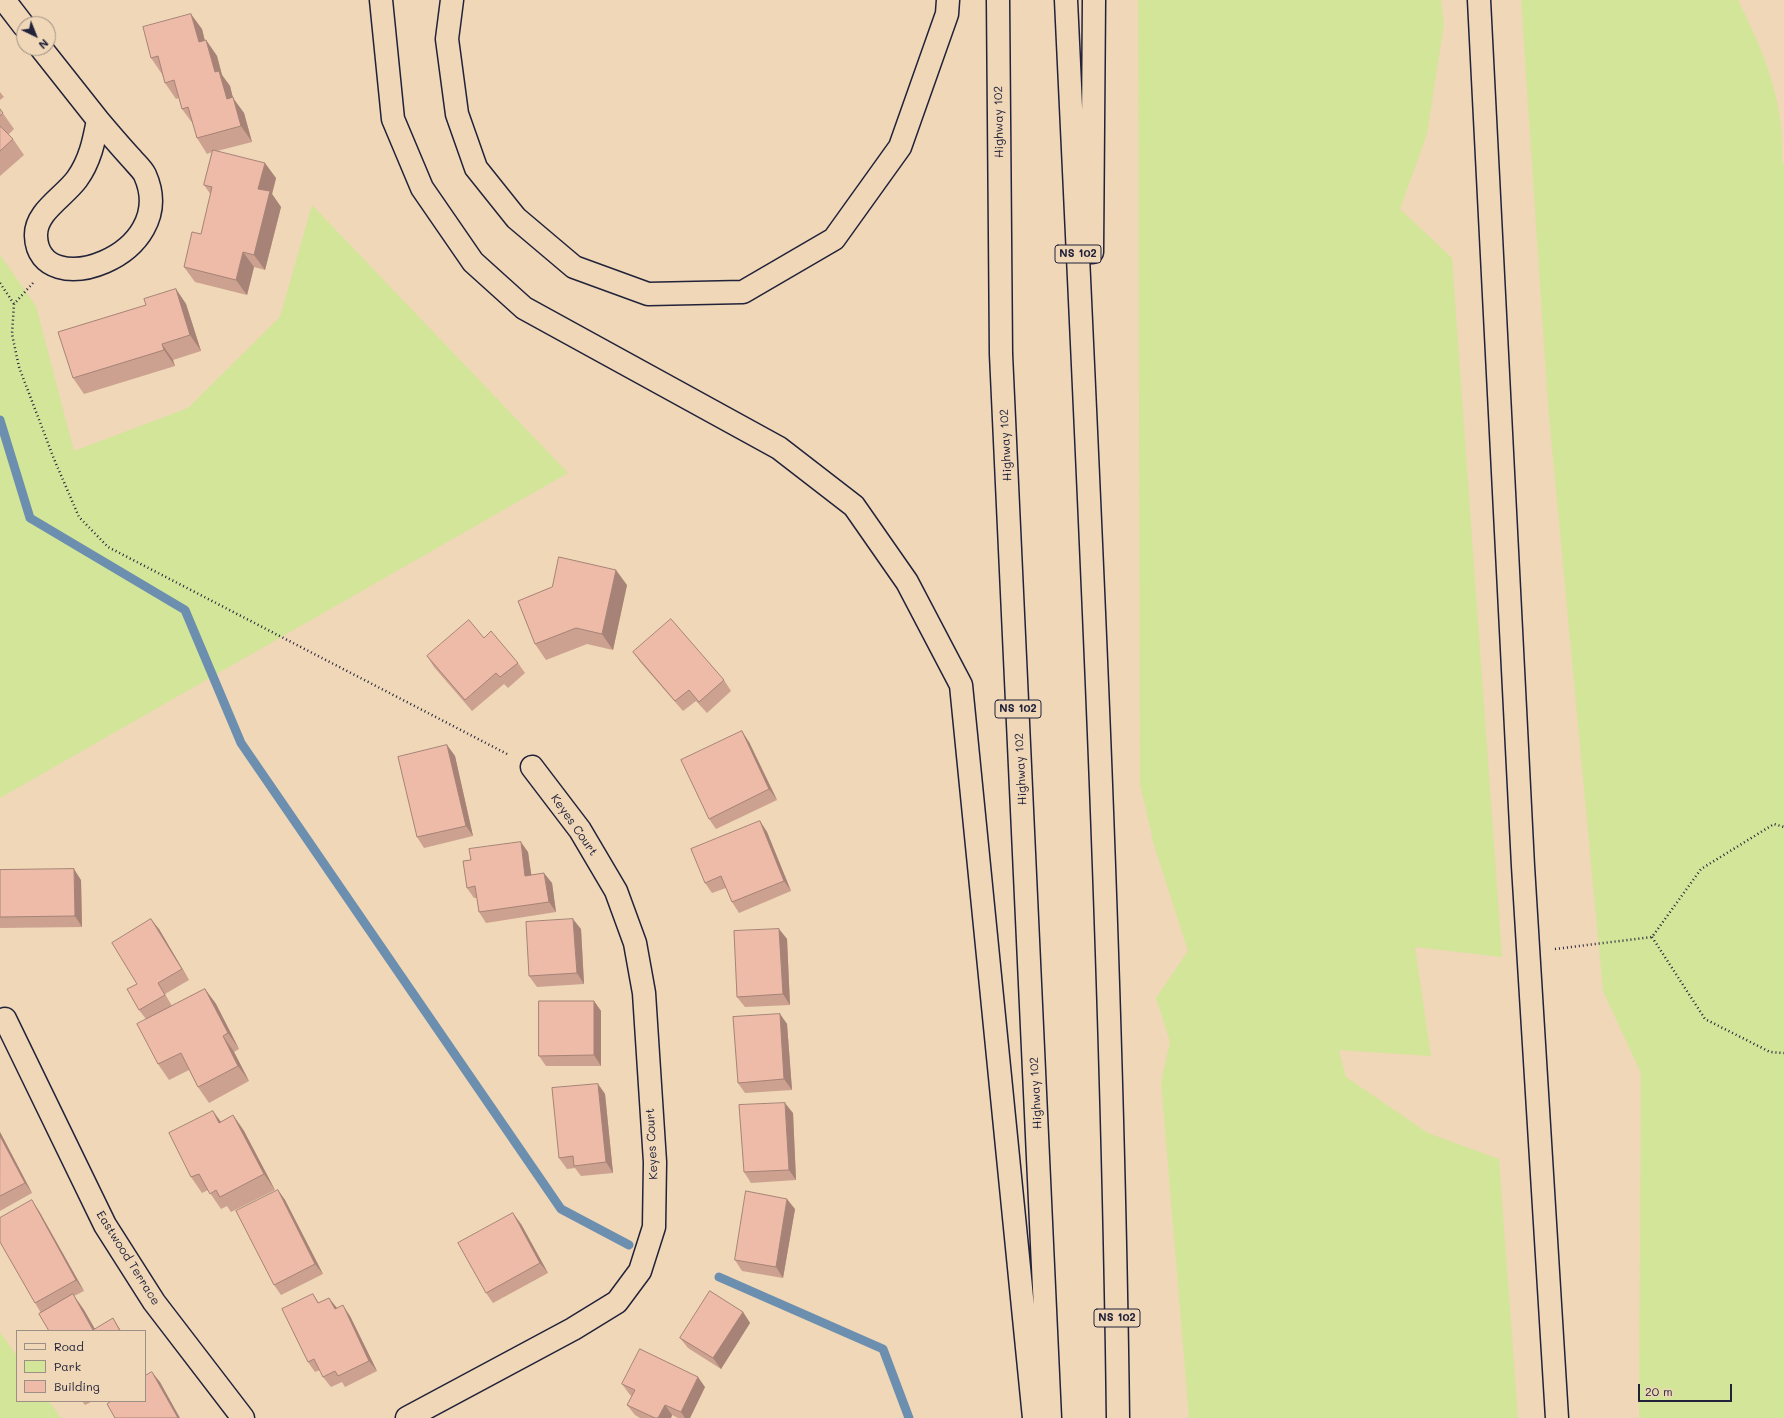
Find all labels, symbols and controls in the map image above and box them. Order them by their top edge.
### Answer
north arrow [16,16,56,56]
text: N [36,36,52,53]
street label: Highway 102 [991,86,1007,158]
road number: NS 102 [1055,245,1101,263]
street label: Highway 102 [997,409,1015,481]
road number: NS 102 [995,700,1041,718]
street label: Highway 102 [1012,733,1030,805]
street label: Keyes Court [548,792,600,858]
street label: Highway 102 [1027,1057,1045,1129]
street label: Keyes Court [643,1108,661,1180]
street label: Eastwood Terrace [93,1208,163,1308]
road number: NS 102 [1094,1309,1140,1327]
legend [16,1330,146,1402]
text: Road [54,1338,84,1354]
text: Park [54,1358,81,1374]
scale bar [1640,1376,1734,1402]
text: Building [54,1378,100,1394]
text: 20 m [1645,1383,1673,1399]

